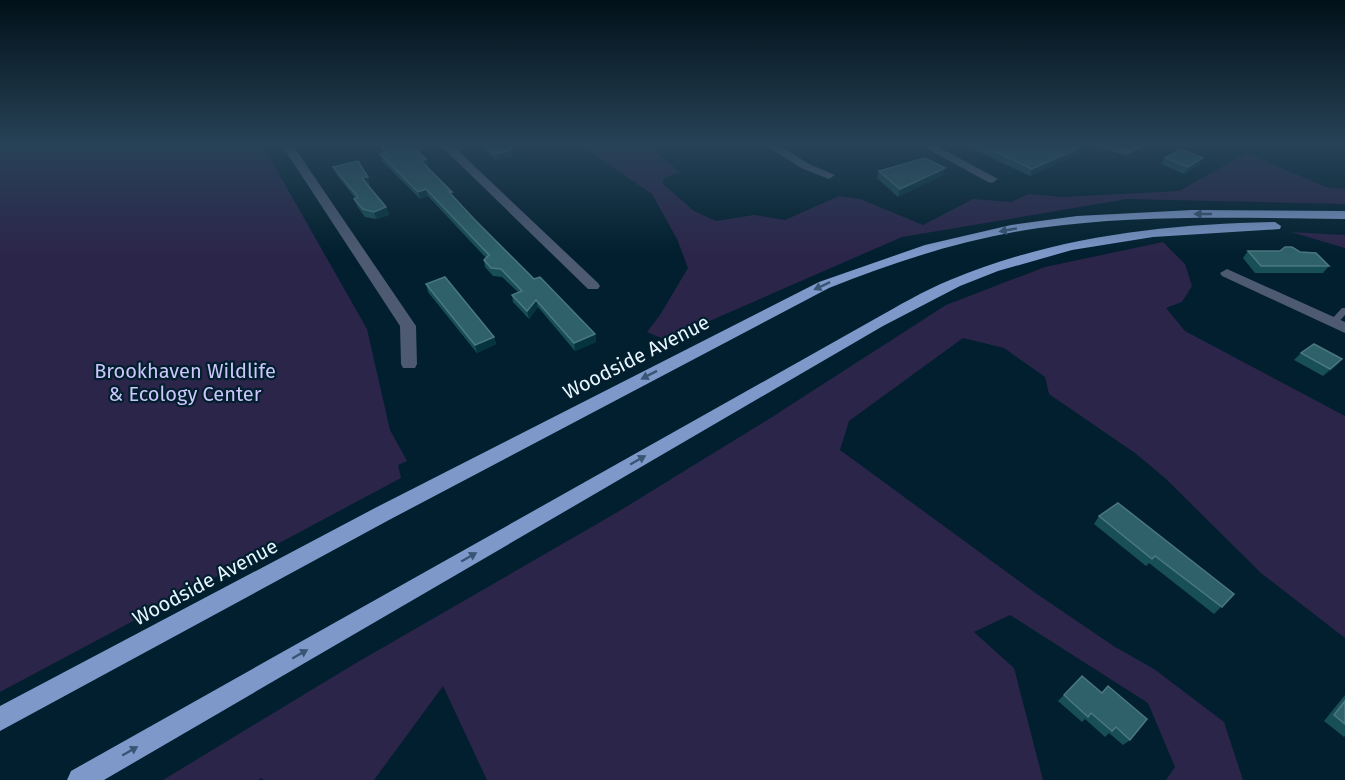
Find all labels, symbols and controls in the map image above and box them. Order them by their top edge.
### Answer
one-way arrow [1193,209,1212,219]
one-way arrow [999,225,1018,234]
one-way arrow [814,282,831,291]
street label: Woodside Avenue [559,310,713,404]
park label: Brookhaven Wildlife & Ecology Center [94,359,276,406]
one-way arrow [640,370,658,380]
one-way arrow [630,455,646,466]
street label: Woodside Avenue [128,534,282,630]
one-way arrow [461,552,478,562]
one-way arrow [292,649,309,659]
one-way arrow [122,746,139,756]

